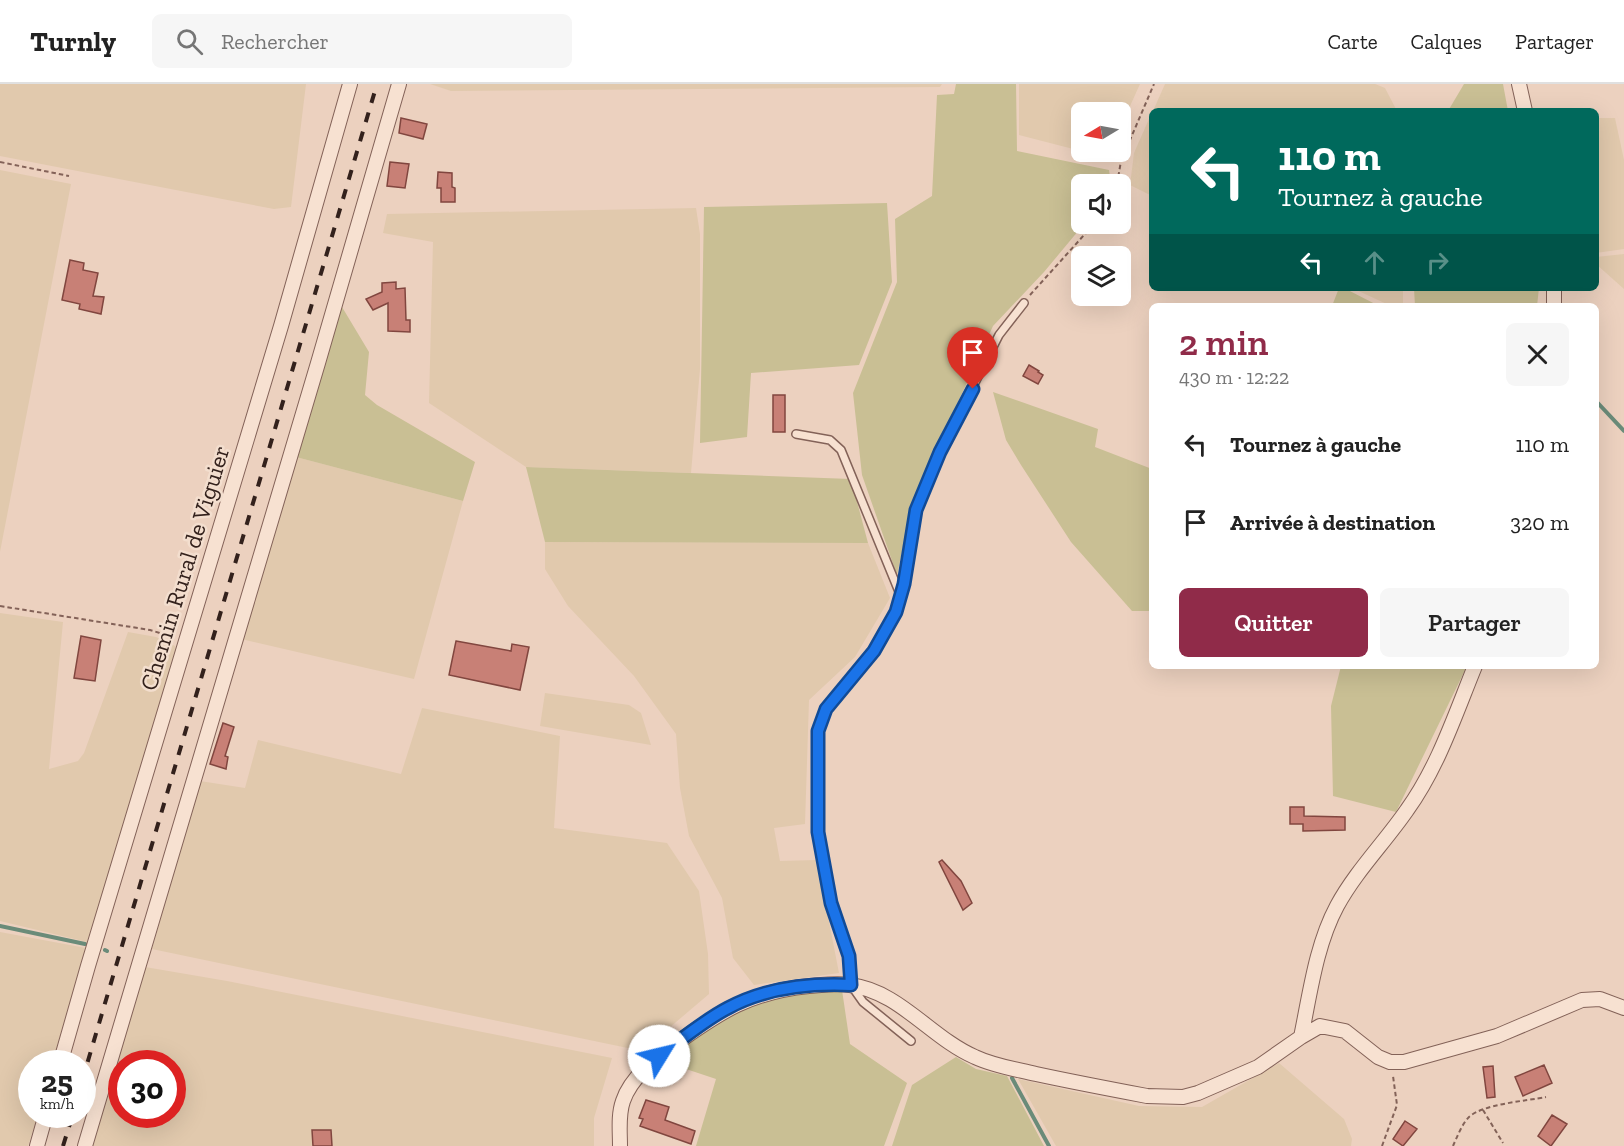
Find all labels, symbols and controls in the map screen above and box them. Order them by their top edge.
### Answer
search box [152,14,572,68]
text: Turnly [30,25,116,58]
icon: search [173,25,206,58]
text: Rechercher [221,28,329,55]
text: Carte [1327,29,1378,54]
text: Calques [1411,29,1482,54]
text: Partager [1515,29,1594,54]
north arrow [1071,102,1131,162]
map controls [1071,102,1131,306]
text: 110 m [1278,130,1381,181]
icon: left [1179,132,1257,210]
button: sound [1071,174,1131,234]
text: Tournez à gauche [1278,181,1483,213]
button: layers [1071,246,1131,306]
icon: left [1295,246,1328,279]
icon: ahead [1358,246,1391,279]
icon: right [1421,246,1454,279]
text: 2 min [1179,321,1268,364]
button: close [1506,323,1569,386]
pin [947,327,998,389]
icon: arrive [956,336,989,369]
text: 430 m · 12:22 [1179,365,1289,389]
icon: left [1179,428,1212,461]
text: Tournez à gauche [1230,431,1401,458]
text: 110 m [1515,431,1569,458]
street label: Chemin Rural de Viguier [133,442,236,694]
icon: arrive [1179,506,1212,539]
text: Arrivée à destination [1230,509,1435,536]
text: 320 m [1510,509,1569,536]
button: Quitter [1179,588,1368,657]
button: Partager [1380,588,1569,657]
position arrow [627,1024,691,1088]
speed limit sign: 30 [108,1050,186,1128]
text: 25 [41,1064,73,1100]
text: km/h [40,1095,74,1113]

